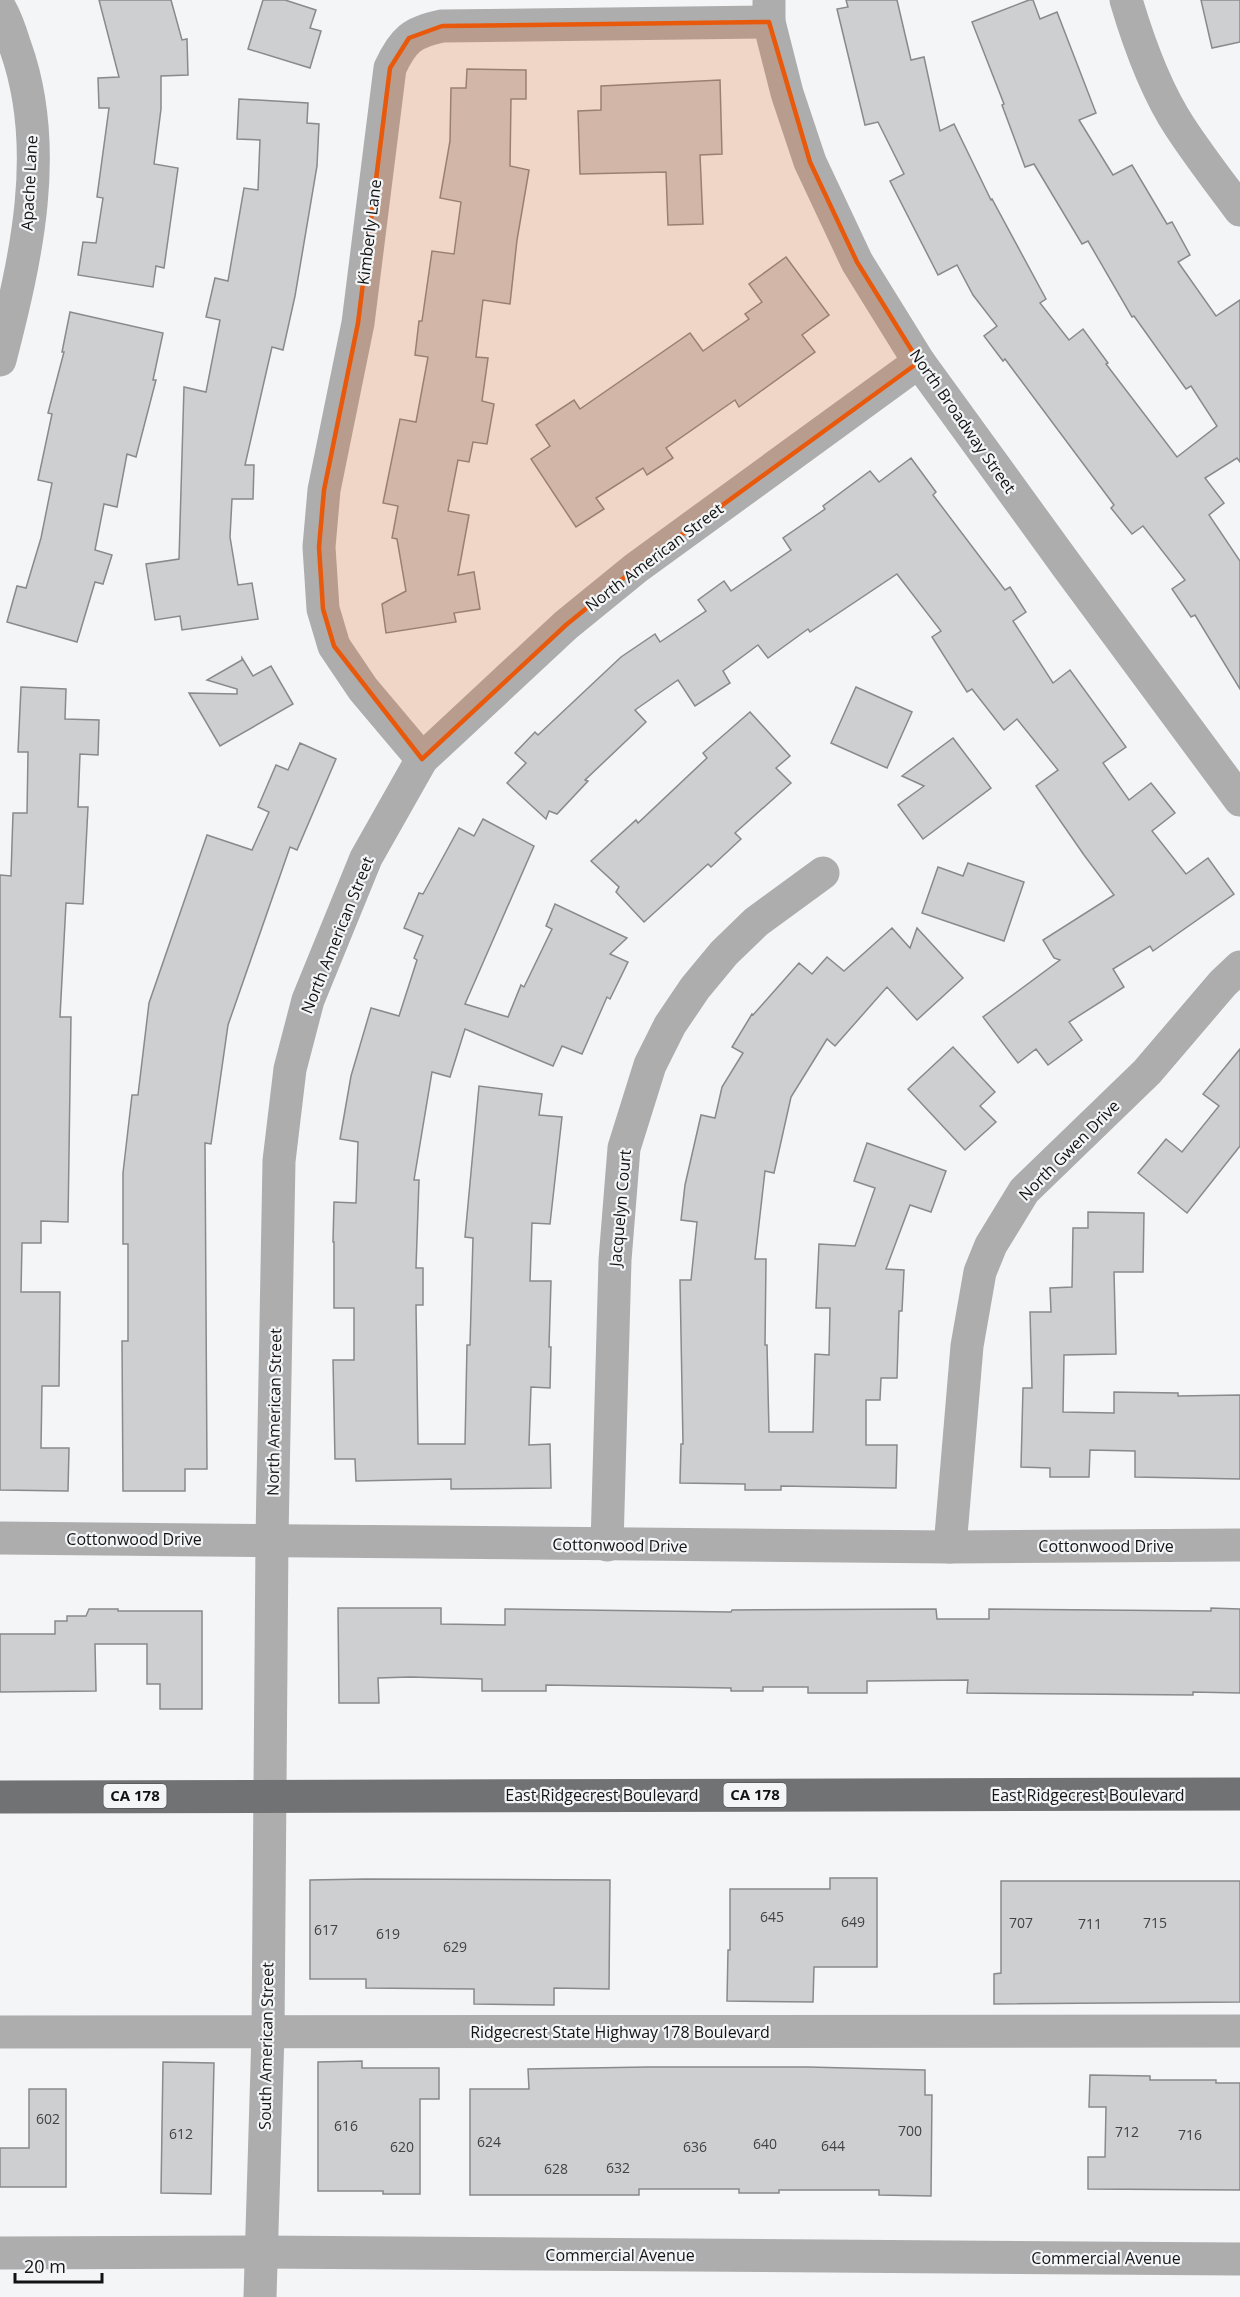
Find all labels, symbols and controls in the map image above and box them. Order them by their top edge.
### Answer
street label: Apache Lane [16,135,42,231]
street label: Kimberly Lane [352,178,386,286]
street label: North Broadway Street [905,345,1021,498]
street label: North American Street [580,498,728,616]
street label: North American Street [295,853,379,1017]
street label: North Gwen Drive [1014,1095,1124,1205]
street label: Jacquelyn Court [604,1148,636,1269]
street label: North American Street [262,1328,286,1496]
street label: Cottonwood Drive [66,1528,202,1550]
street label: Cottonwood Drive [552,1533,688,1557]
street label: Cottonwood Drive [1038,1535,1174,1557]
road number: CA 178 [724,1783,786,1807]
road number: CA 178 [104,1784,166,1808]
street label: East Ridgecrest Boulevard [505,1784,699,1806]
street label: East Ridgecrest Boulevard [991,1784,1185,1806]
house number: 645 [760,1907,784,1926]
house number: 649 [841,1912,865,1931]
house number: 707 [1009,1913,1033,1932]
house number: 715 [1143,1913,1167,1932]
house number: 711 [1078,1914,1102,1933]
house number: 617 [314,1920,338,1939]
house number: 619 [376,1924,400,1943]
house number: 629 [443,1937,467,1956]
street label: South American Street [254,1962,278,2130]
street label: Ridgecrest State Highway 178 Boulevard [470,2021,770,2043]
house number: 602 [36,2109,60,2128]
house number: 616 [334,2116,358,2135]
house number: 700 [898,2121,922,2140]
house number: 712 [1115,2122,1139,2141]
house number: 612 [169,2124,193,2143]
house number: 716 [1178,2125,1202,2144]
house number: 624 [477,2132,501,2151]
house number: 640 [753,2134,777,2153]
house number: 644 [821,2136,845,2155]
house number: 620 [390,2137,414,2156]
house number: 636 [683,2137,707,2156]
house number: 632 [606,2158,630,2177]
house number: 628 [544,2159,568,2178]
street label: Commercial Avenue [545,2244,695,2266]
scale bar [15,2246,102,2284]
street label: Commercial Avenue [1031,2247,1181,2269]
text: 20 m [24,2254,66,2278]

